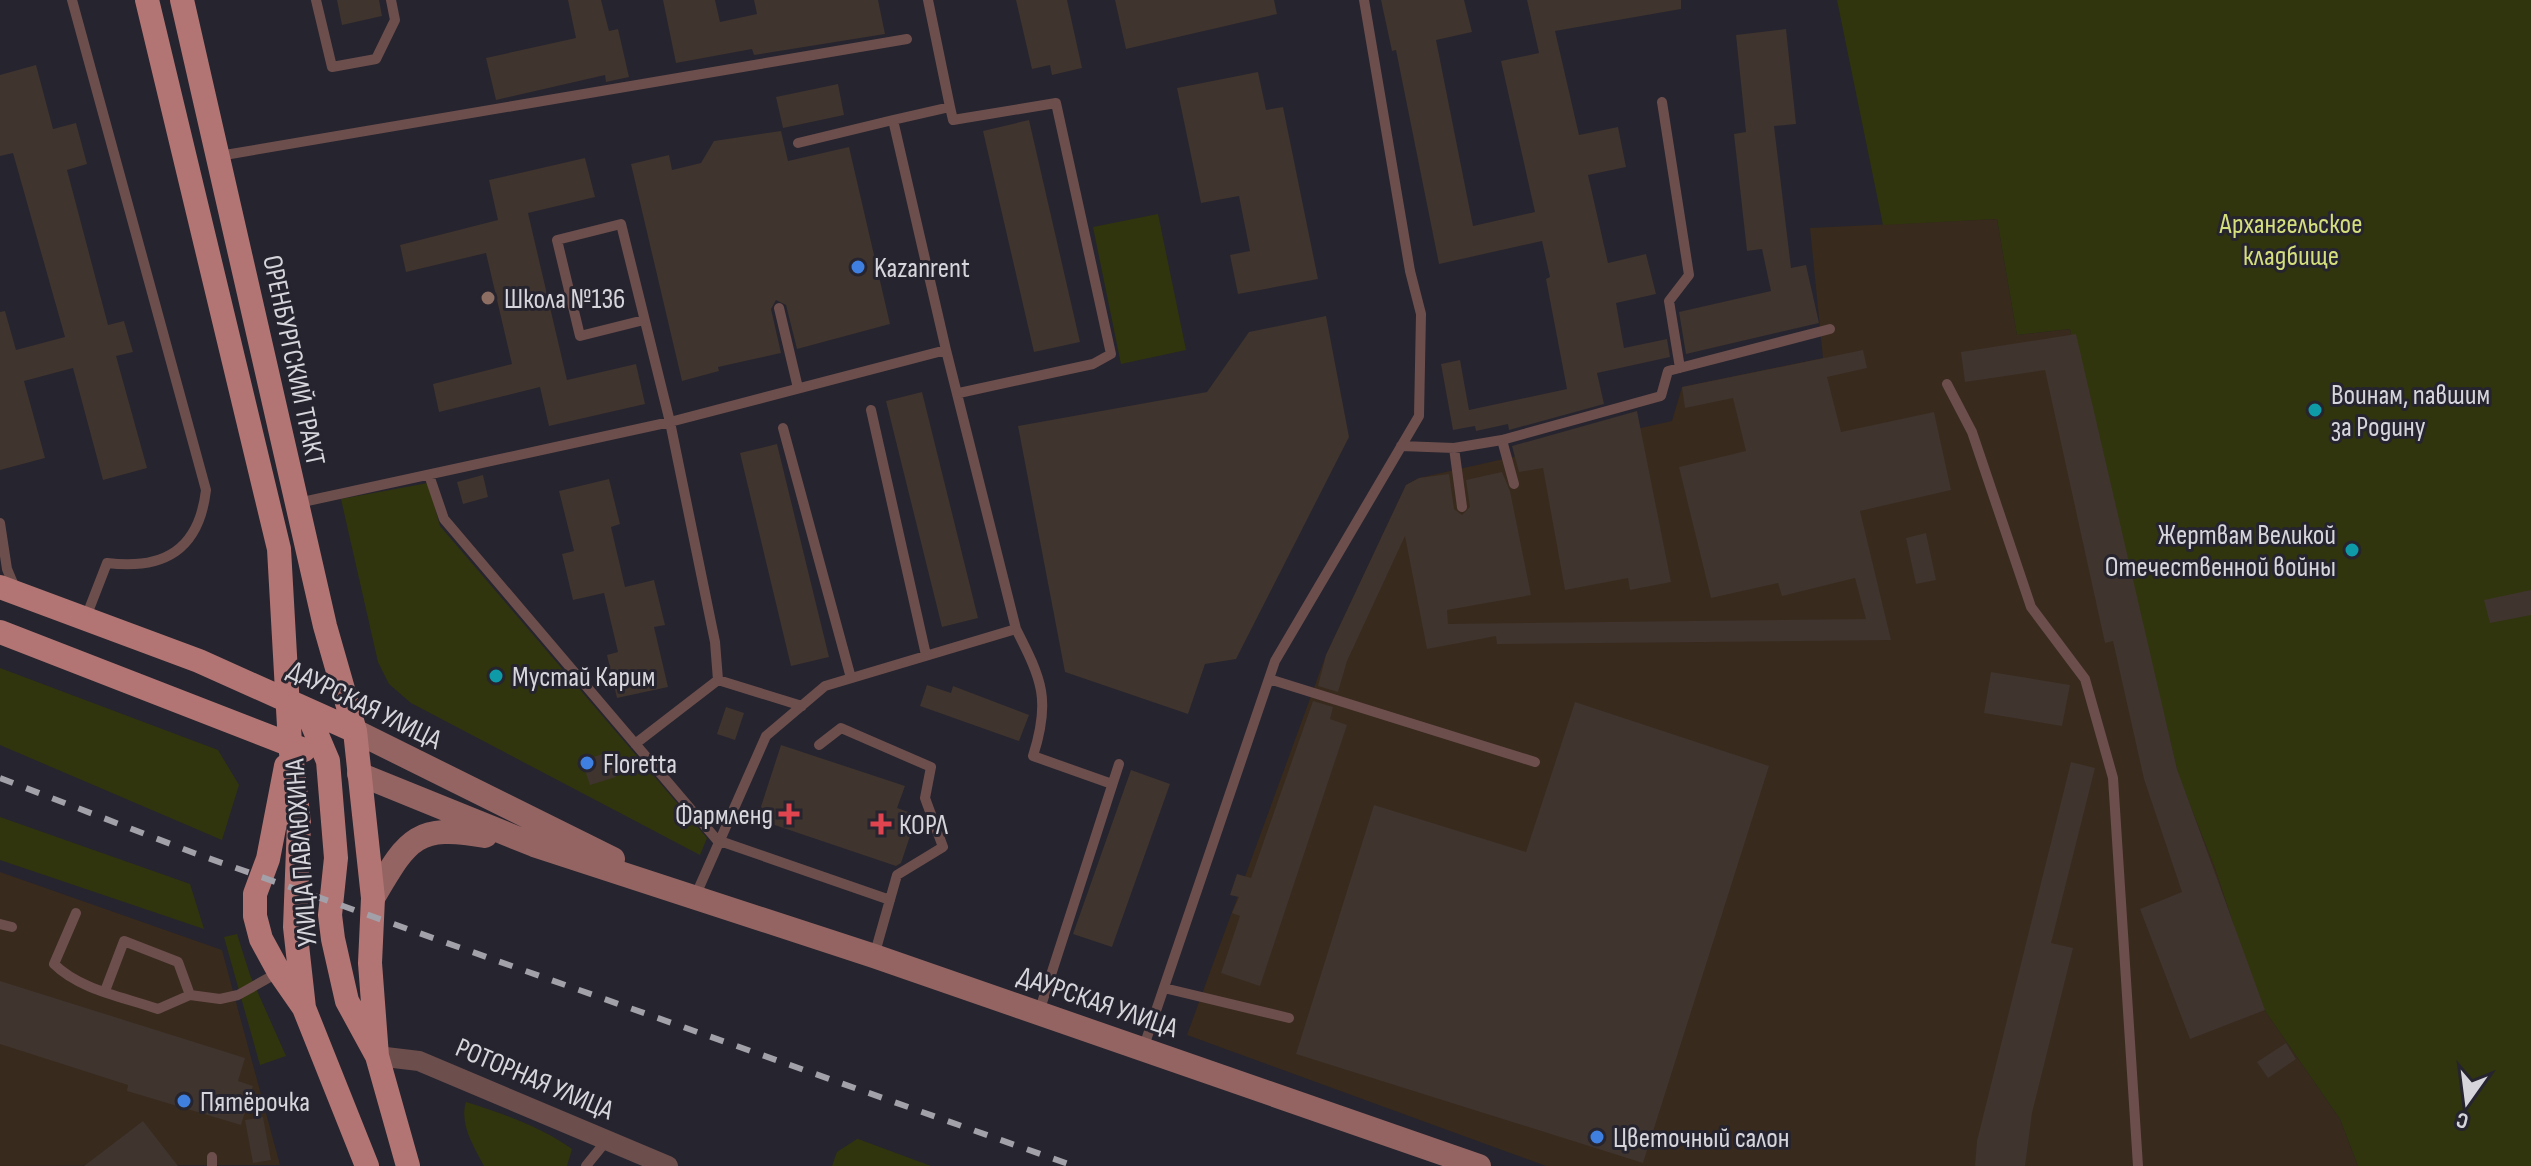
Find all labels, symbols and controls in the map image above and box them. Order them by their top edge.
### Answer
park label: Архангельское кладбище [2219,208,2362,273]
street label: ОРЕНБУРГСКИЙ ТРАКТ [255,252,332,468]
place label: Kazanrent [874,252,970,285]
marker: Kazanrent [849,258,867,276]
place label: Школа №136 [504,283,625,316]
marker: Школа №136 [479,289,497,307]
place label: Воинам, павшим за Родину [2331,379,2490,444]
marker: Воинам, павшим за Родину [2306,401,2324,419]
place label: Жертвам Великой Отечественной войны [2105,519,2336,584]
marker: Жертвам Великой Отечественной войны [2343,541,2361,559]
street label: ДАУРСКАЯ УЛИЦА [282,654,448,757]
place label: Мустай Карим [512,661,655,694]
marker: Мустай Карим [487,667,505,685]
place label: Floretta [603,748,677,781]
marker: Floretta [578,754,596,772]
street label: УЛИЦА ПАВЛЮХИНА [278,757,325,948]
place label: Фармленд [675,799,773,832]
marker: Фармленд [780,805,798,823]
place label: КОРЛ [899,809,948,842]
marker: КОРЛ [870,813,892,835]
street label: ДАУРСКАЯ УЛИЦА [1013,960,1183,1046]
street label: РОТОРНАЯ УЛИЦА [451,1031,619,1128]
north arrow [2427,1062,2507,1142]
place label: Пятёрочка [200,1086,310,1119]
marker: Пятёрочка [175,1092,193,1110]
text: С [2454,1105,2471,1134]
place label: Цветочный салон [1613,1122,1790,1155]
marker: Цветочный салон [1588,1128,1606,1146]

